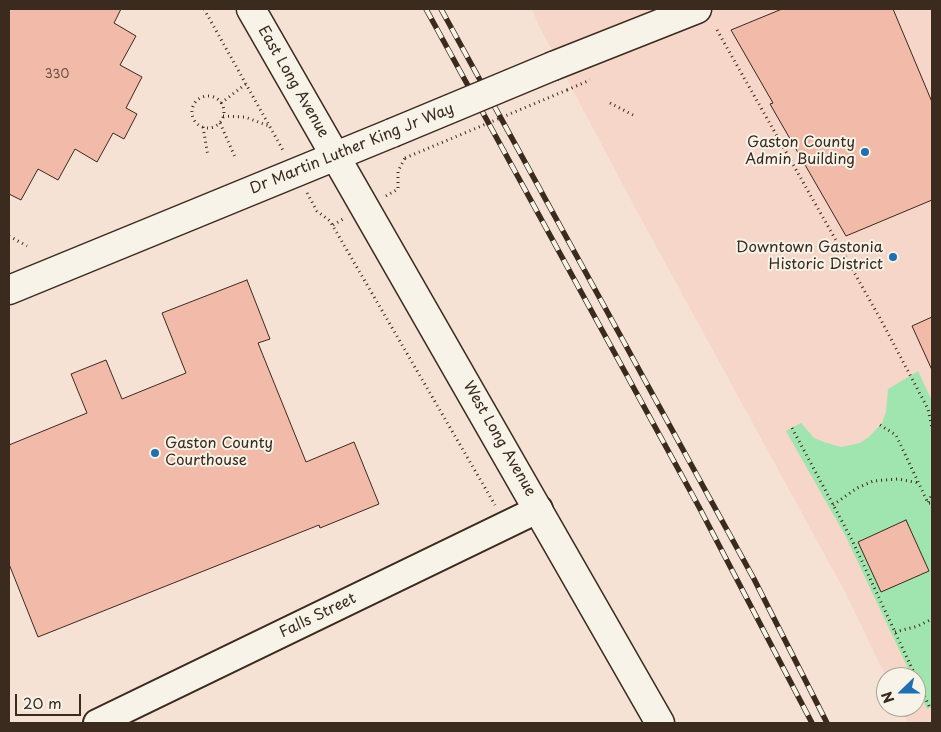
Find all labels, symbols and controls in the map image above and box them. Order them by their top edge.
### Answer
street label: East Long Avenue [254,23,332,141]
house number: 330 [45,68,69,82]
street label: Dr Martin Luther King Jr Way [247,100,457,198]
place label: Gaston County Admin Building [745,134,855,169]
marker: Gaston County Admin Building [859,146,871,158]
place label: Downtown Gastonia Historic District [736,239,883,274]
marker: Downtown Gastonia Historic District [887,251,899,263]
street label: West Long Avenue [459,378,539,500]
place label: Gaston County Courthouse [165,435,273,470]
marker: Gaston County Courthouse [149,447,161,459]
street label: Falls Street [277,590,359,642]
north arrow [876,667,926,717]
scale bar [18,684,84,716]
text: N [876,688,899,707]
text: 20 m [23,691,62,714]

